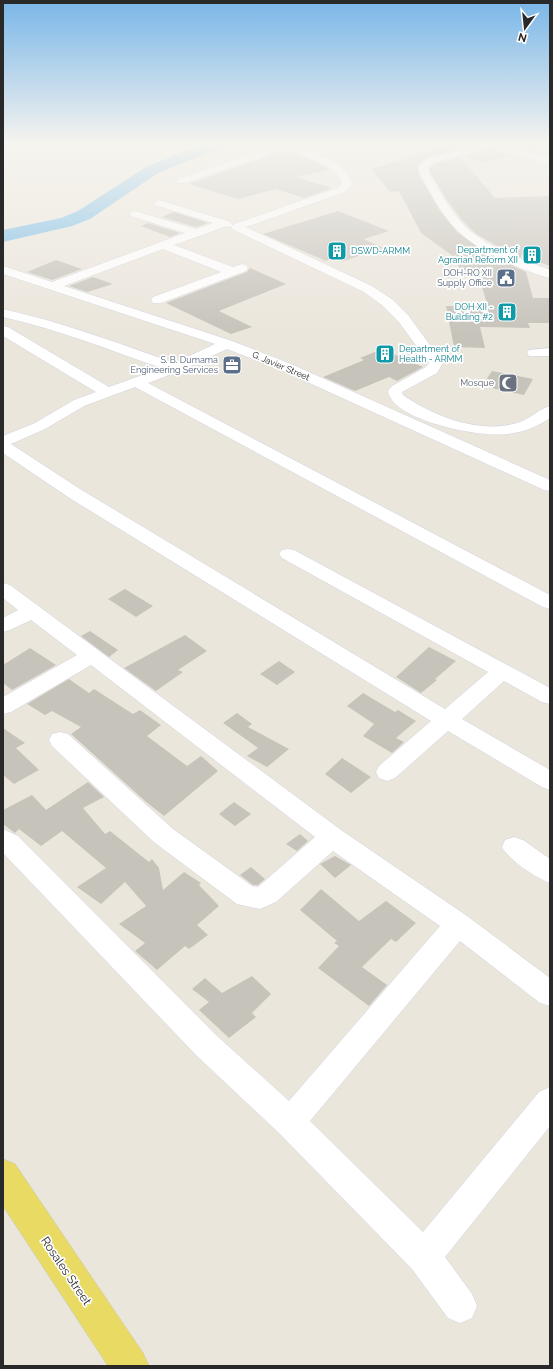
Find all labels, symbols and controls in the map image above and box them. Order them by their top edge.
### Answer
north arrow [505,8,545,48]
text: N [517,30,528,45]
building icon: DSWD-ARMM [326,240,348,262]
building icon: Department of Agrarian Reform XII [521,244,543,266]
place label: Department of Agrarian Reform XII [438,245,519,265]
place label: DSWD-ARMM [351,246,410,256]
public building icon: DOH-RO XII Supply Office [495,267,517,289]
place label: DOH-RO XII Supply Office [437,268,493,288]
building icon: DOH XII - Building #2 [496,301,518,323]
place label: DOH XII - Building #2 [446,302,493,322]
building icon: Department of Health - ARMM [374,343,396,365]
place label: Department of Health - ARMM [399,344,462,364]
street label: G. Javier Street [251,349,311,383]
office icon: S. B. Dumama Engineering Services [221,354,243,376]
place label: S. B. Dumama Engineering Services [131,355,219,375]
mosque icon: Mosque [497,372,519,394]
place label: Mosque [460,378,495,388]
street label: Rosales Street [38,1234,94,1308]

